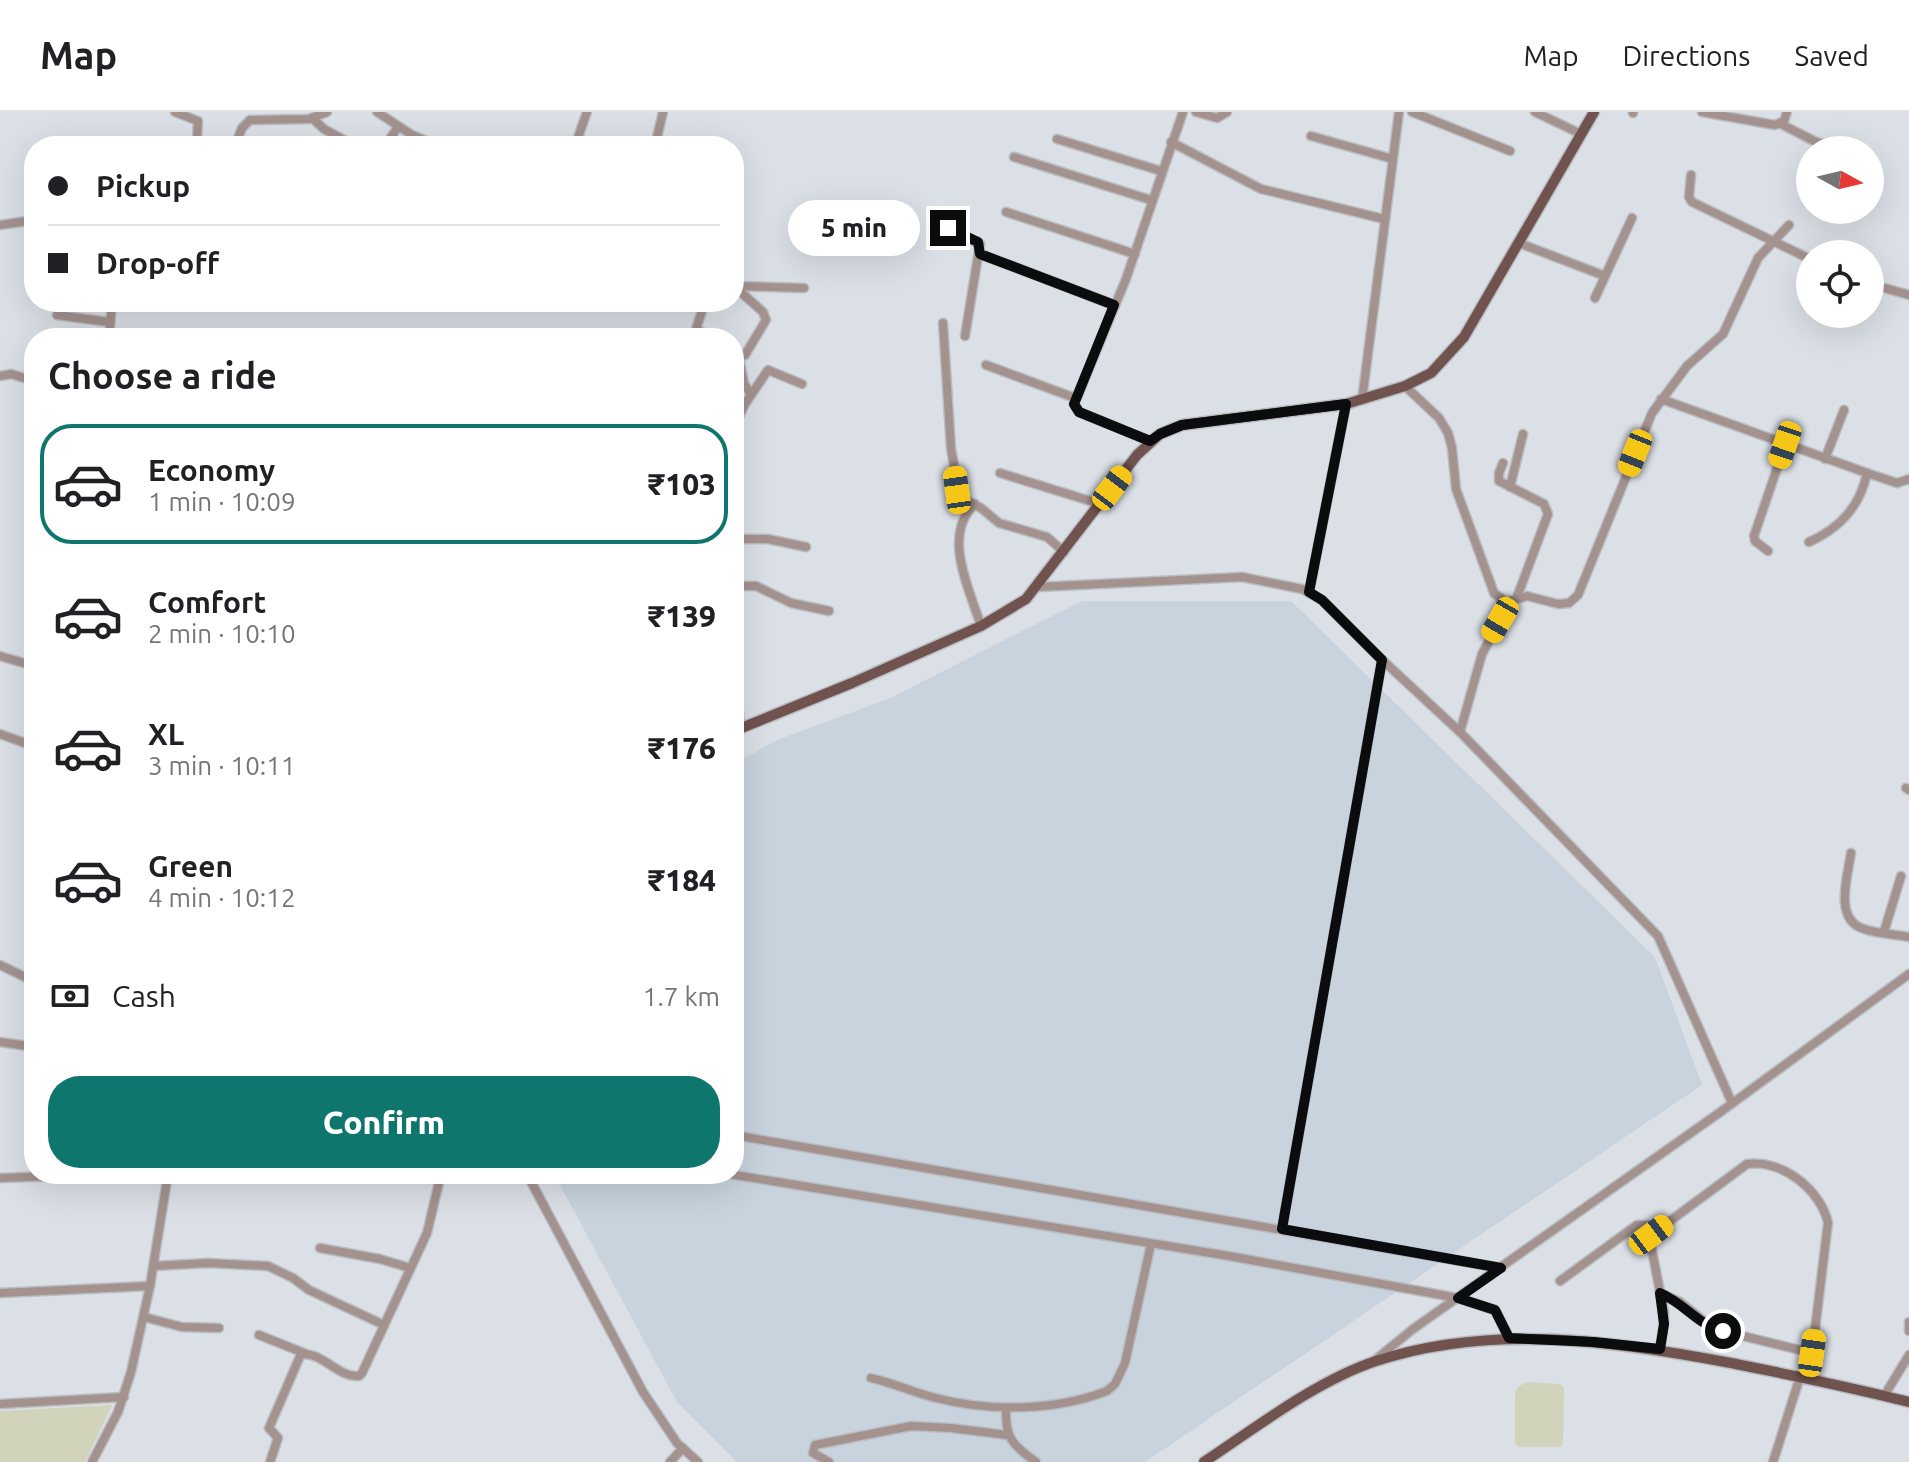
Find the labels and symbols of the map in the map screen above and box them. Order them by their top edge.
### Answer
north arrow [1796,136,1884,224]
callout: 5 min [788,200,920,256]
route end [930,210,966,246]
car [1766,418,1804,472]
car [1615,426,1655,480]
car [1088,462,1136,514]
car [942,465,972,515]
car [1478,593,1522,647]
car [1625,1211,1677,1259]
route start [1705,1313,1741,1349]
car [1797,1328,1827,1378]

